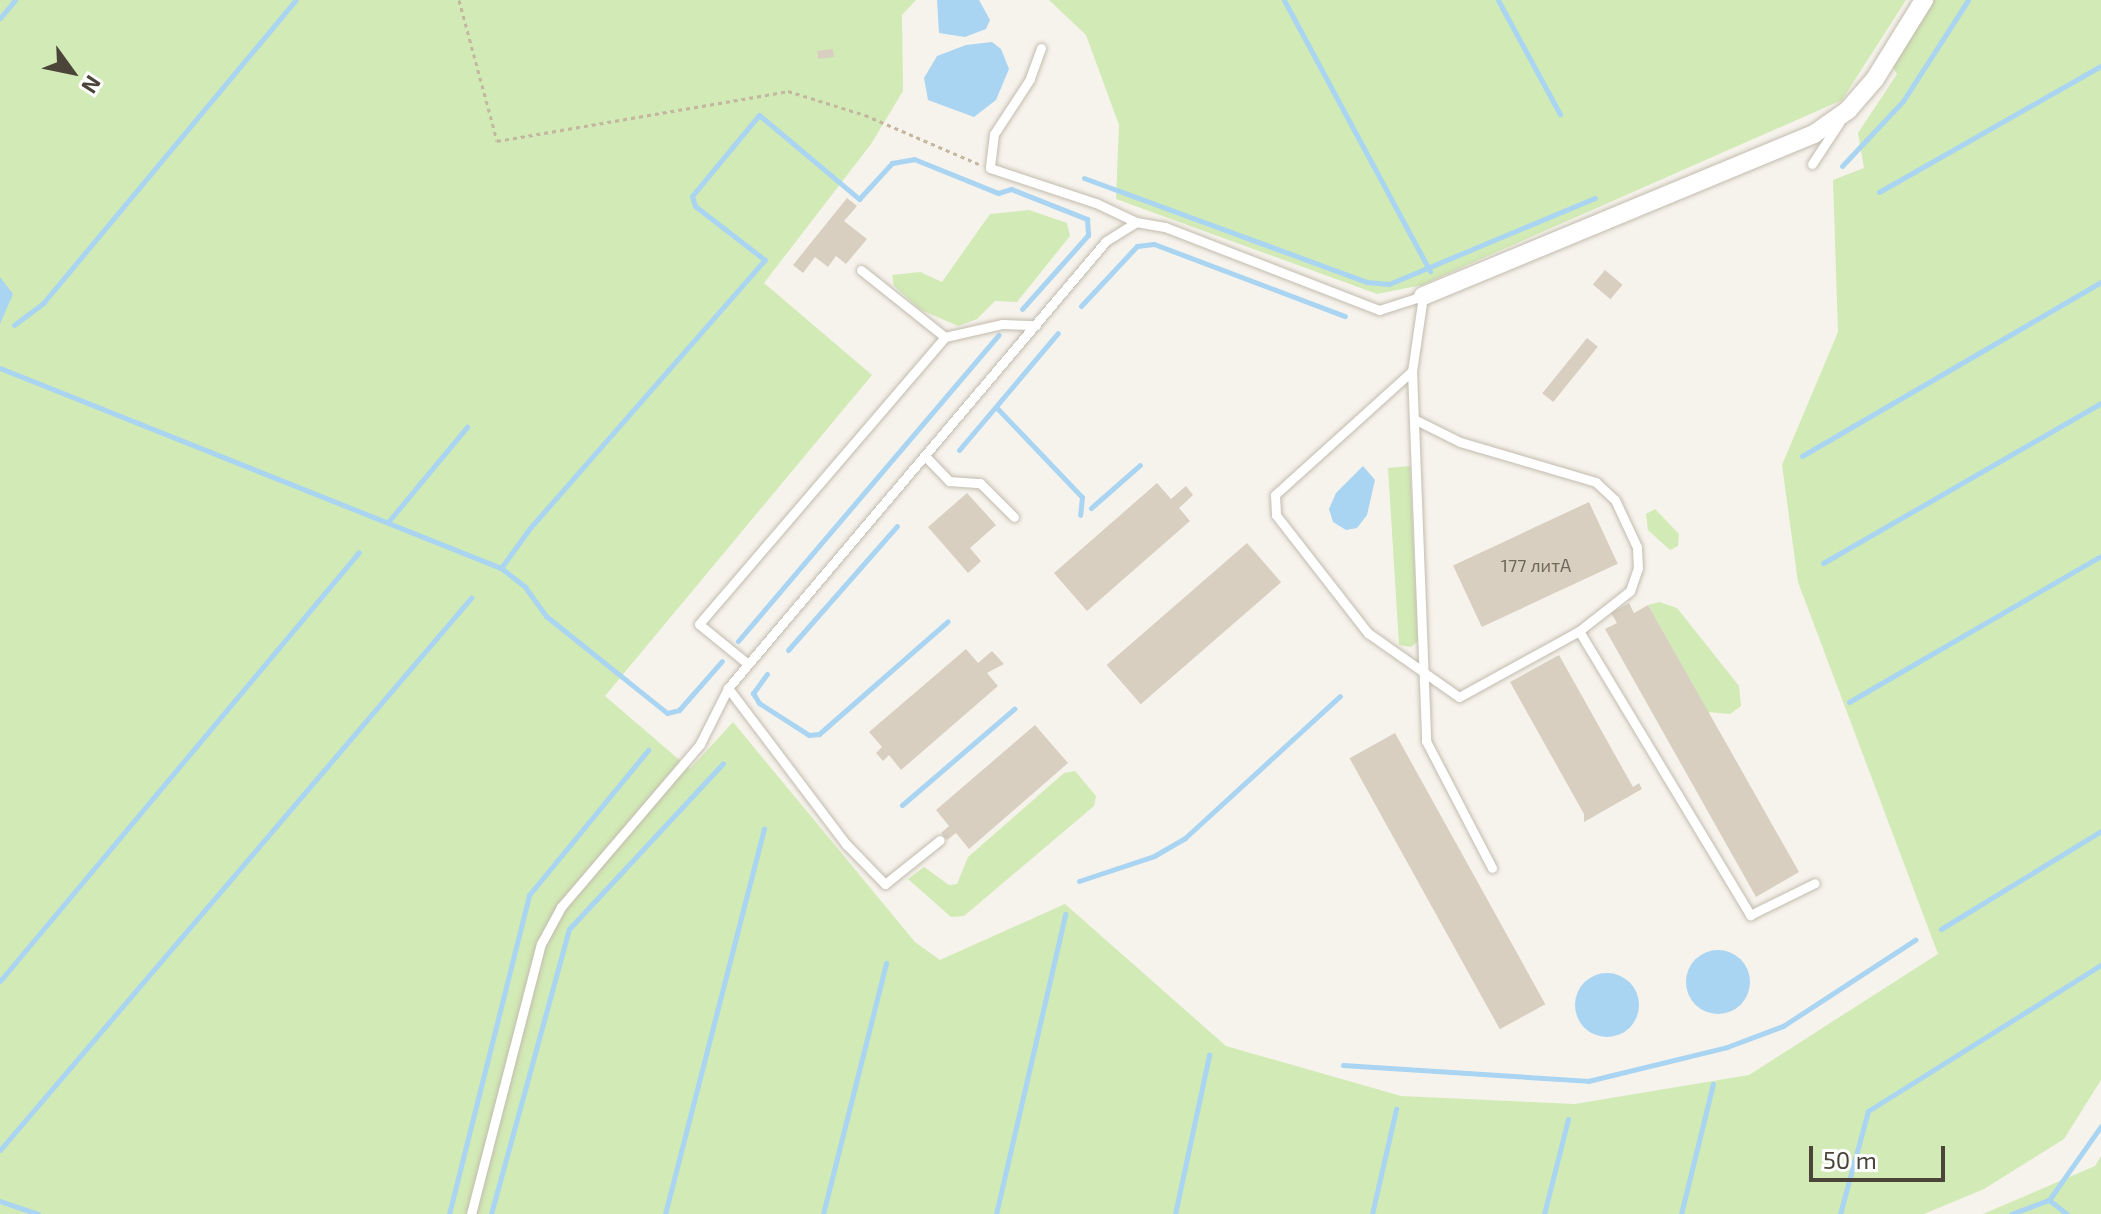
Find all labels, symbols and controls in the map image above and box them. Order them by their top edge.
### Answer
north arrow [32,32,112,112]
text: N [77,71,107,99]
house number: 177 литА [1501,554,1571,576]
scale bar [1813,1130,1949,1180]
text: 50 m [1823,1145,1877,1174]

